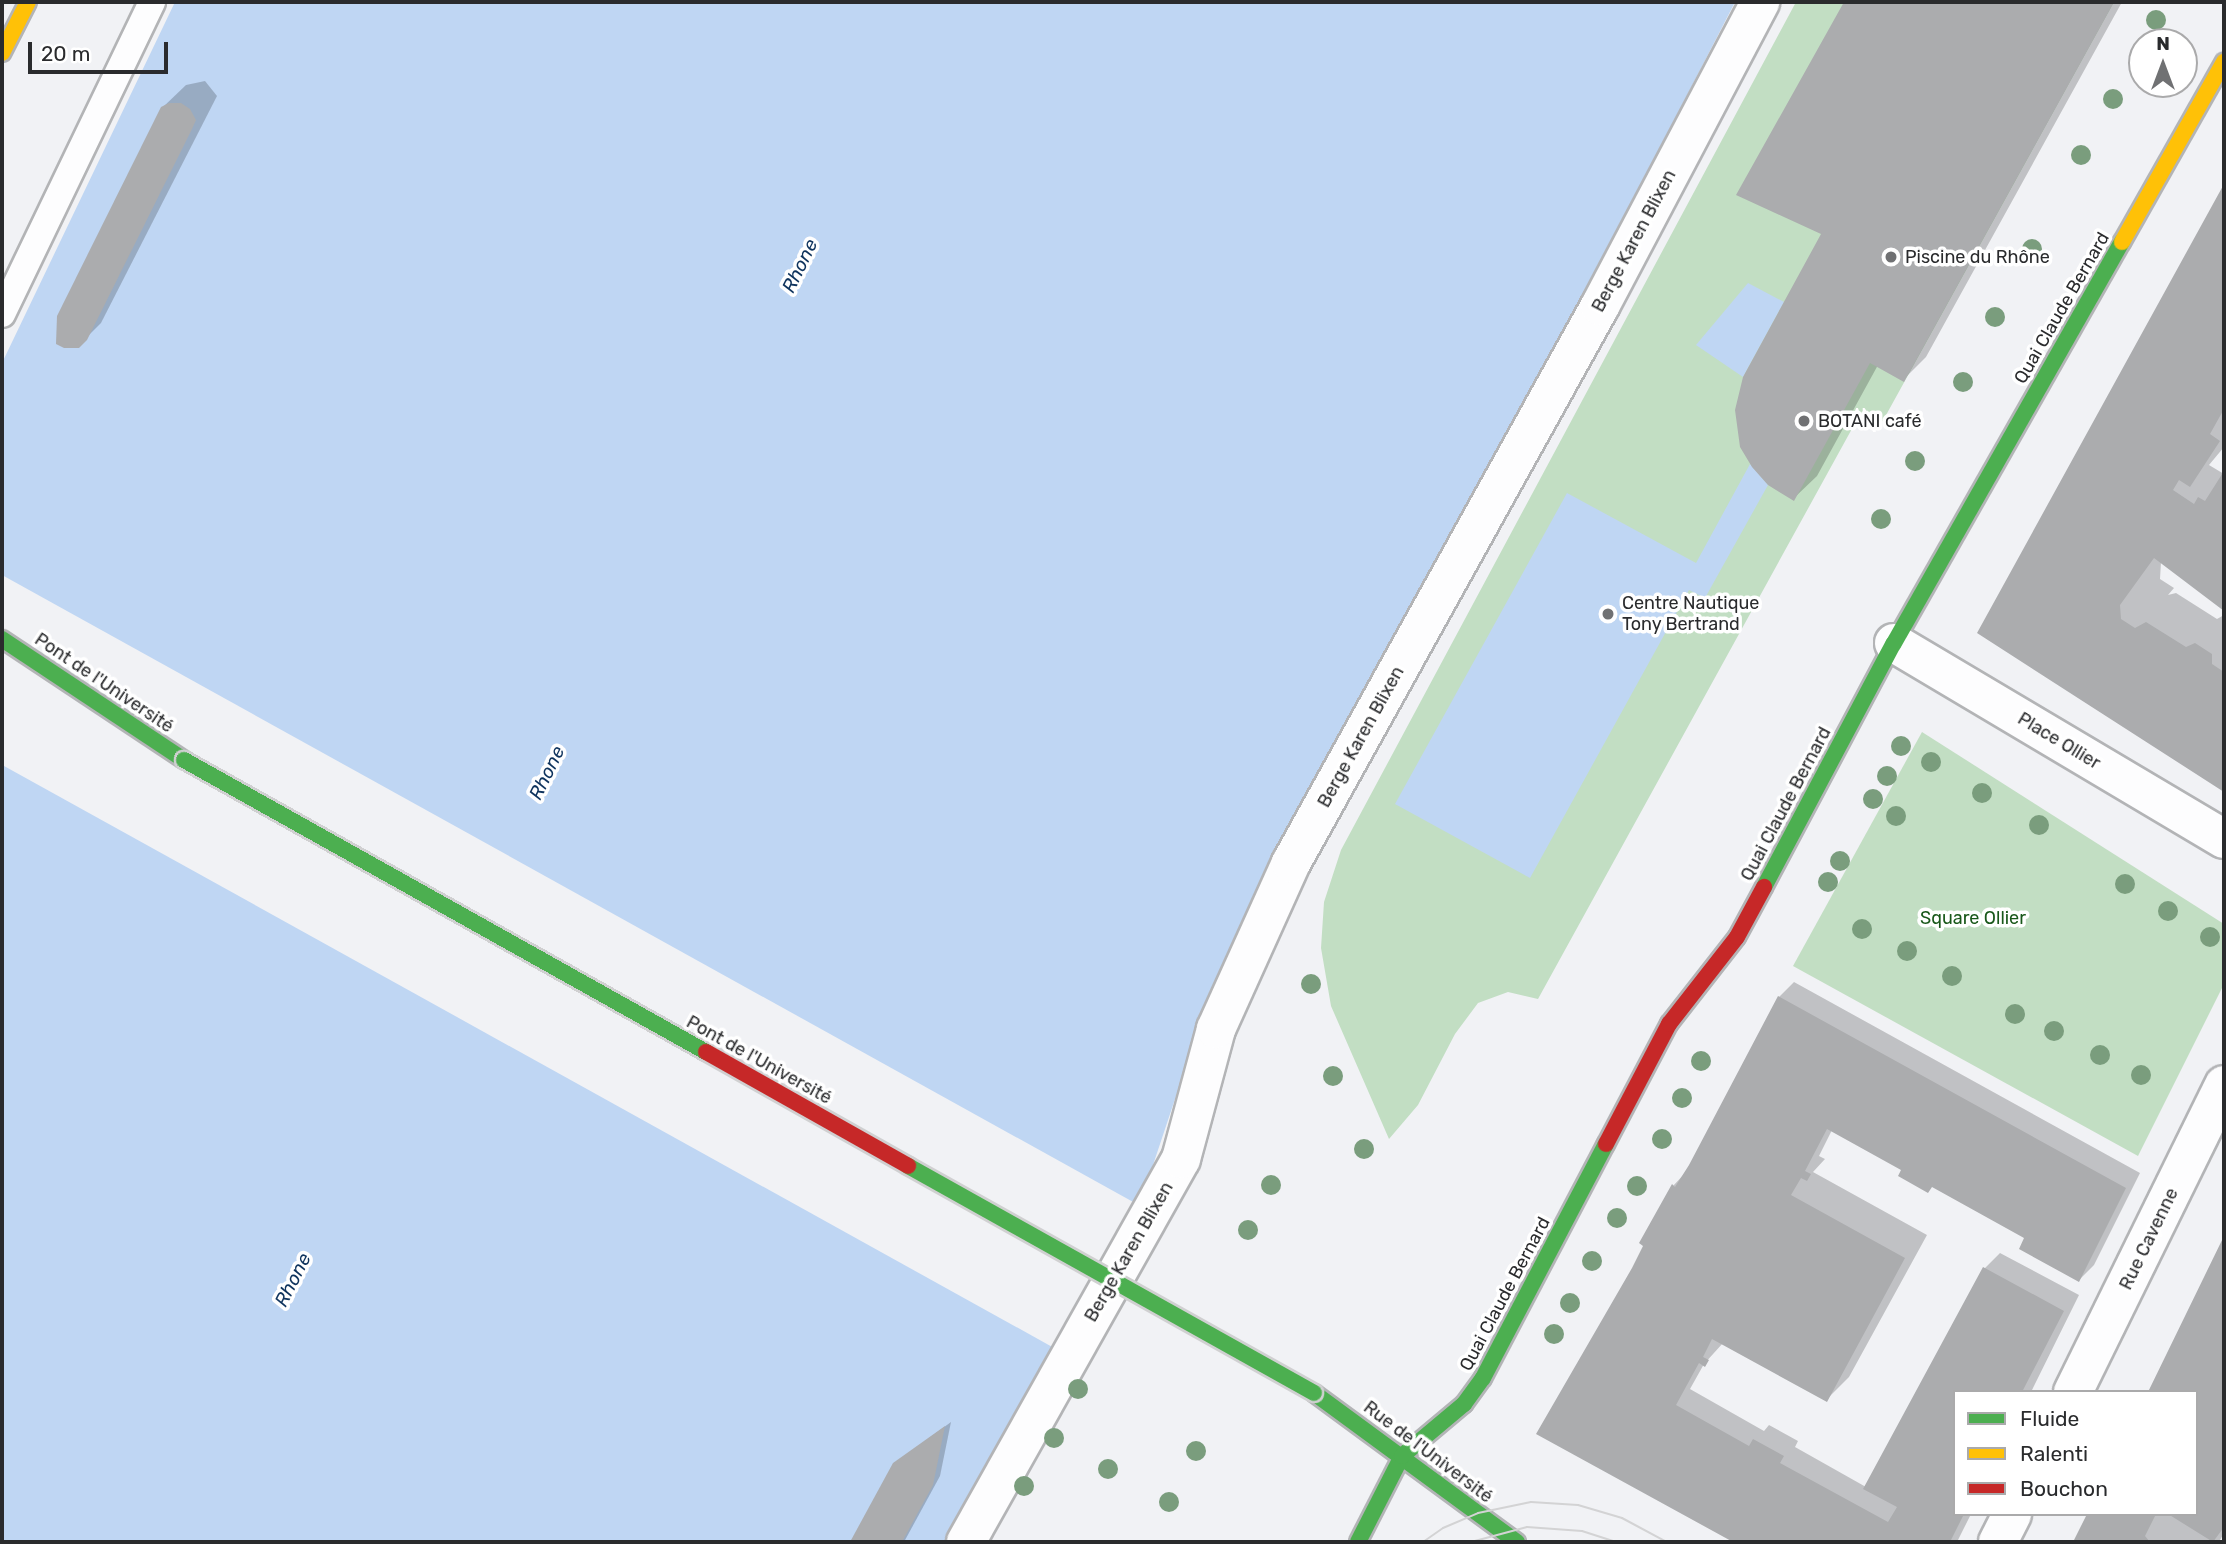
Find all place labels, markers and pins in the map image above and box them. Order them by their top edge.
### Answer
place label: Piscine du Rhône [1905,246,2050,268]
marker: Piscine du Rhône [1883,249,1899,265]
place label: BOTANI café [1818,410,1922,432]
marker: BOTANI café [1796,413,1812,429]
place label: Centre Nautique Tony Bertrand [1622,593,1759,636]
marker: Centre Nautique Tony Bertrand [1600,606,1616,622]

